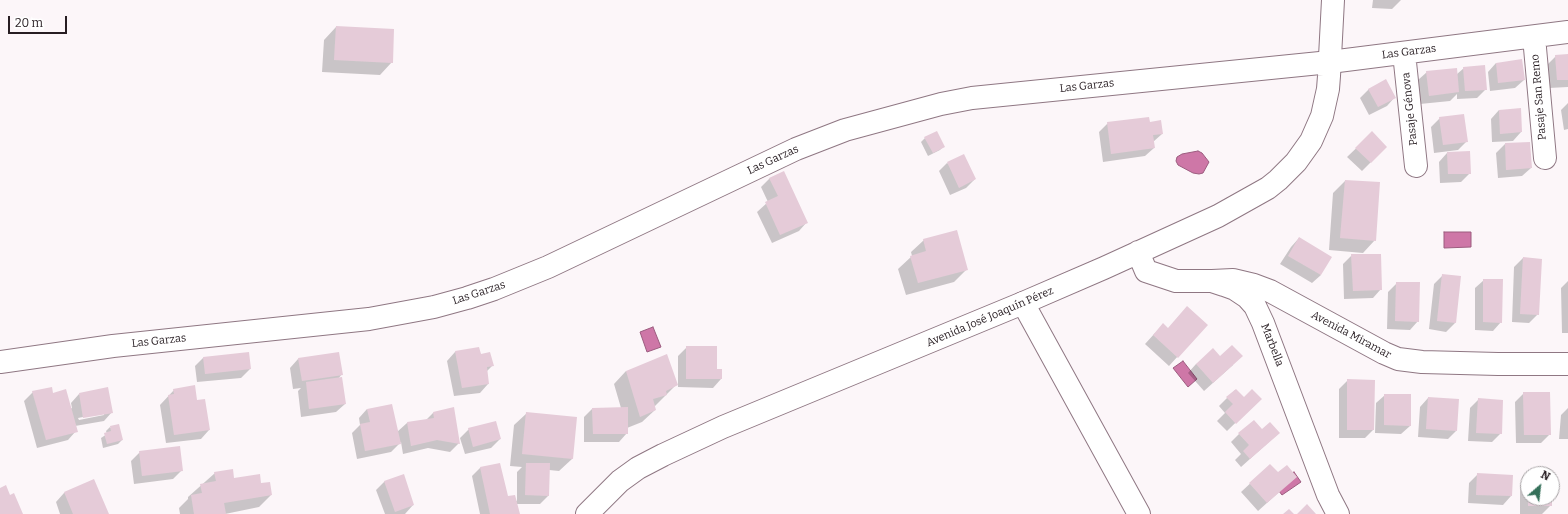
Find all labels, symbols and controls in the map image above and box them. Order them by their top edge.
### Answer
scale bar [10,8,69,34]
text: 20 m [15,16,43,30]
street label: Las Garzas [1381,42,1437,62]
street label: Pasaje San Remo [1529,54,1549,140]
street label: Pasaje Génova [1400,72,1420,146]
street label: Las Garzas [1059,77,1115,95]
street label: Las Garzas [745,142,801,178]
street label: Las Garzas [451,278,507,308]
street label: Avenida José Joaquín Pérez [924,284,1056,350]
street label: Avenida Miramar [1309,308,1393,362]
street label: Marbella [1258,322,1286,368]
street label: Las Garzas [131,332,187,350]
north arrow [1520,466,1560,506]
text: N [1539,468,1552,484]

